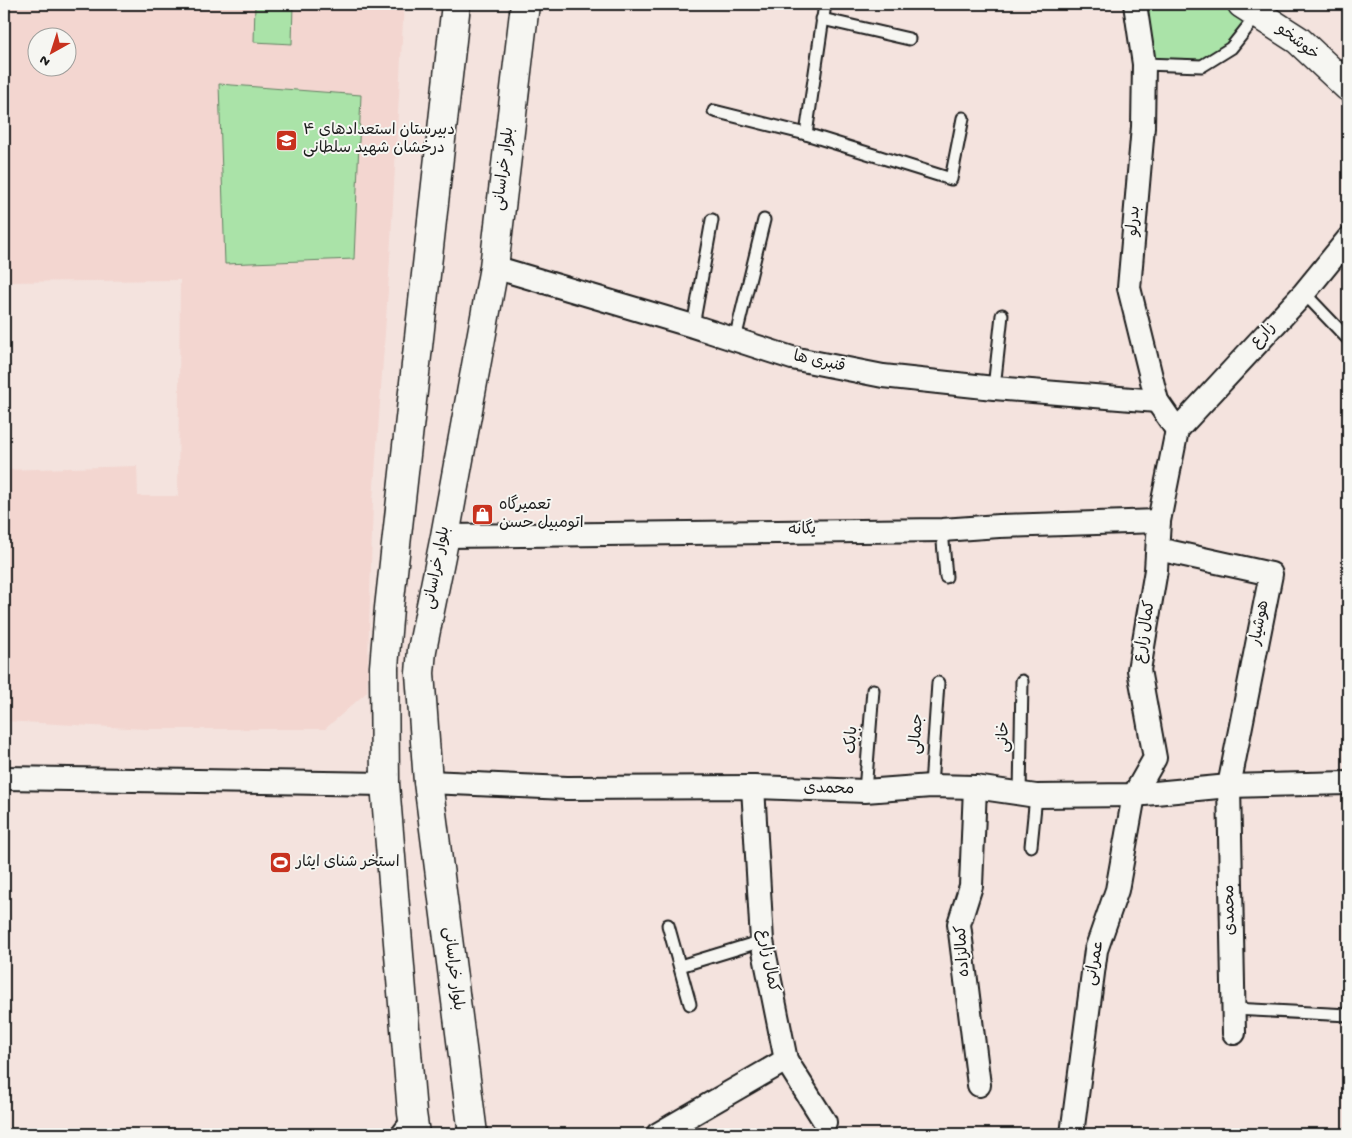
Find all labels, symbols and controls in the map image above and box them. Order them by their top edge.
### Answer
street label: خوشخو [1271,20,1322,65]
north arrow [28,28,78,78]
text: N [36,51,54,70]
place label: ۴ دبیرستان استعدادهای درخشان شهید سلطانی [303,122,455,159]
street label: بلوار خراسانی [490,126,520,212]
school or university icon: ۴ دبیرستان استعدادهای درخشان شهید سلطانی [275,128,299,152]
street label: بدرلو [1124,205,1146,238]
street label: زارع [1248,319,1280,353]
street label: قنبری ها [791,348,847,378]
place label: تعمیرگاه اتومبیل حسن [499,494,584,534]
shop icon: تعمیرگاه اتومبیل حسن [471,503,495,527]
street label: یگانه [788,518,816,541]
street label: بلوار خراسانی [421,525,455,611]
street label: کمال زارع [1131,599,1161,665]
street label: هوشیار [1247,599,1275,648]
street label: جمالی [907,713,929,755]
street label: خانی [995,721,1015,753]
street label: بابک [843,725,863,755]
street label: محمدی [803,780,855,800]
sports icon: استخر شنای ایثار [268,851,292,875]
place label: استخر شنای ایثار [294,854,400,873]
street label: محمدی [1221,884,1241,936]
street label: کمالزاده [953,924,975,978]
street label: بلوار خراسانی [437,926,467,1012]
street label: کمال زارع [752,928,782,994]
street label: عمرانی [1082,939,1110,987]

